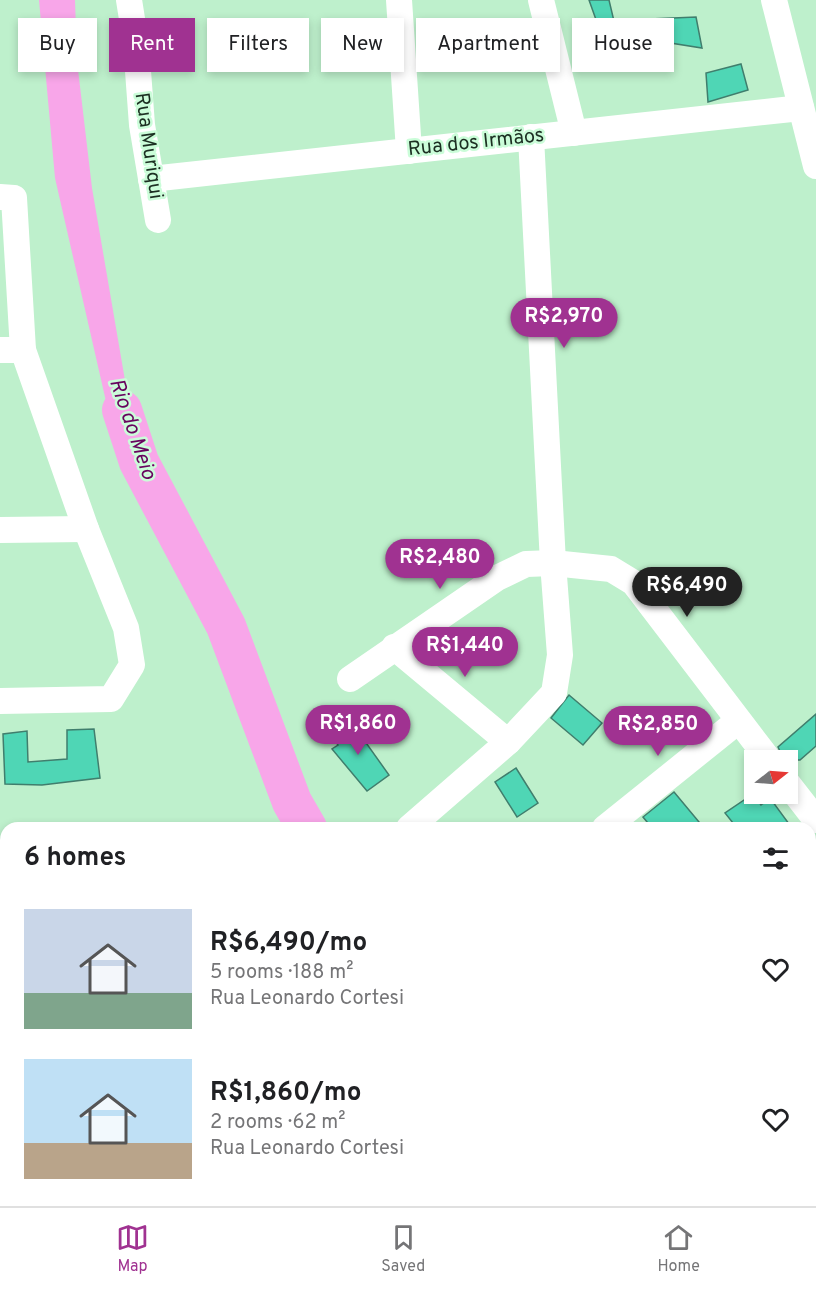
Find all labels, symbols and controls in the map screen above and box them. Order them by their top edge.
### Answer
chip: Buy [18,18,97,72]
chip: Rent [109,18,195,72]
chip: Filters [207,18,309,72]
chip: New [321,18,404,72]
chip: Apartment [416,18,560,72]
chip: House [572,18,674,72]
street label: Rua Muriqui [128,91,168,201]
street label: Rua dos Irmãos [407,123,545,163]
pin: R$2,970 [509,298,619,349]
text: R$2,970 [525,304,603,330]
water label: Rio do Meio [102,375,162,484]
pin: R$2,480 [385,539,495,590]
text: R$2,480 [399,545,481,571]
pin: R$6,490 [632,567,742,618]
text: R$6,490 [646,573,728,599]
pin: R$1,440 [410,627,520,678]
text: R$1,440 [426,633,504,659]
pin: R$1,860 [303,705,413,756]
pin: R$2,850 [603,706,713,757]
text: R$1,860 [319,711,397,737]
text: R$2,850 [618,712,698,738]
north arrow [744,750,798,804]
map controls [744,750,798,804]
text: 6 homes [24,842,126,875]
icon: filters [759,842,792,875]
text: R$6,490/mo [210,927,367,960]
icon: home [72,933,144,1005]
icon: heart [759,953,792,986]
text: 5 rooms · 188 m² [210,960,353,986]
text: Rua Leonardo Cortesi [210,986,404,1012]
text: R$1,860/mo [210,1077,361,1110]
icon: home [72,1083,144,1155]
icon: heart [759,1103,792,1136]
text: 2 rooms · 62 m² [210,1110,346,1136]
text: Rua Leonardo Cortesi [210,1136,404,1162]
tab: Map [116,1221,149,1277]
tab: Saved [381,1221,425,1277]
tab: Home [657,1221,700,1277]

